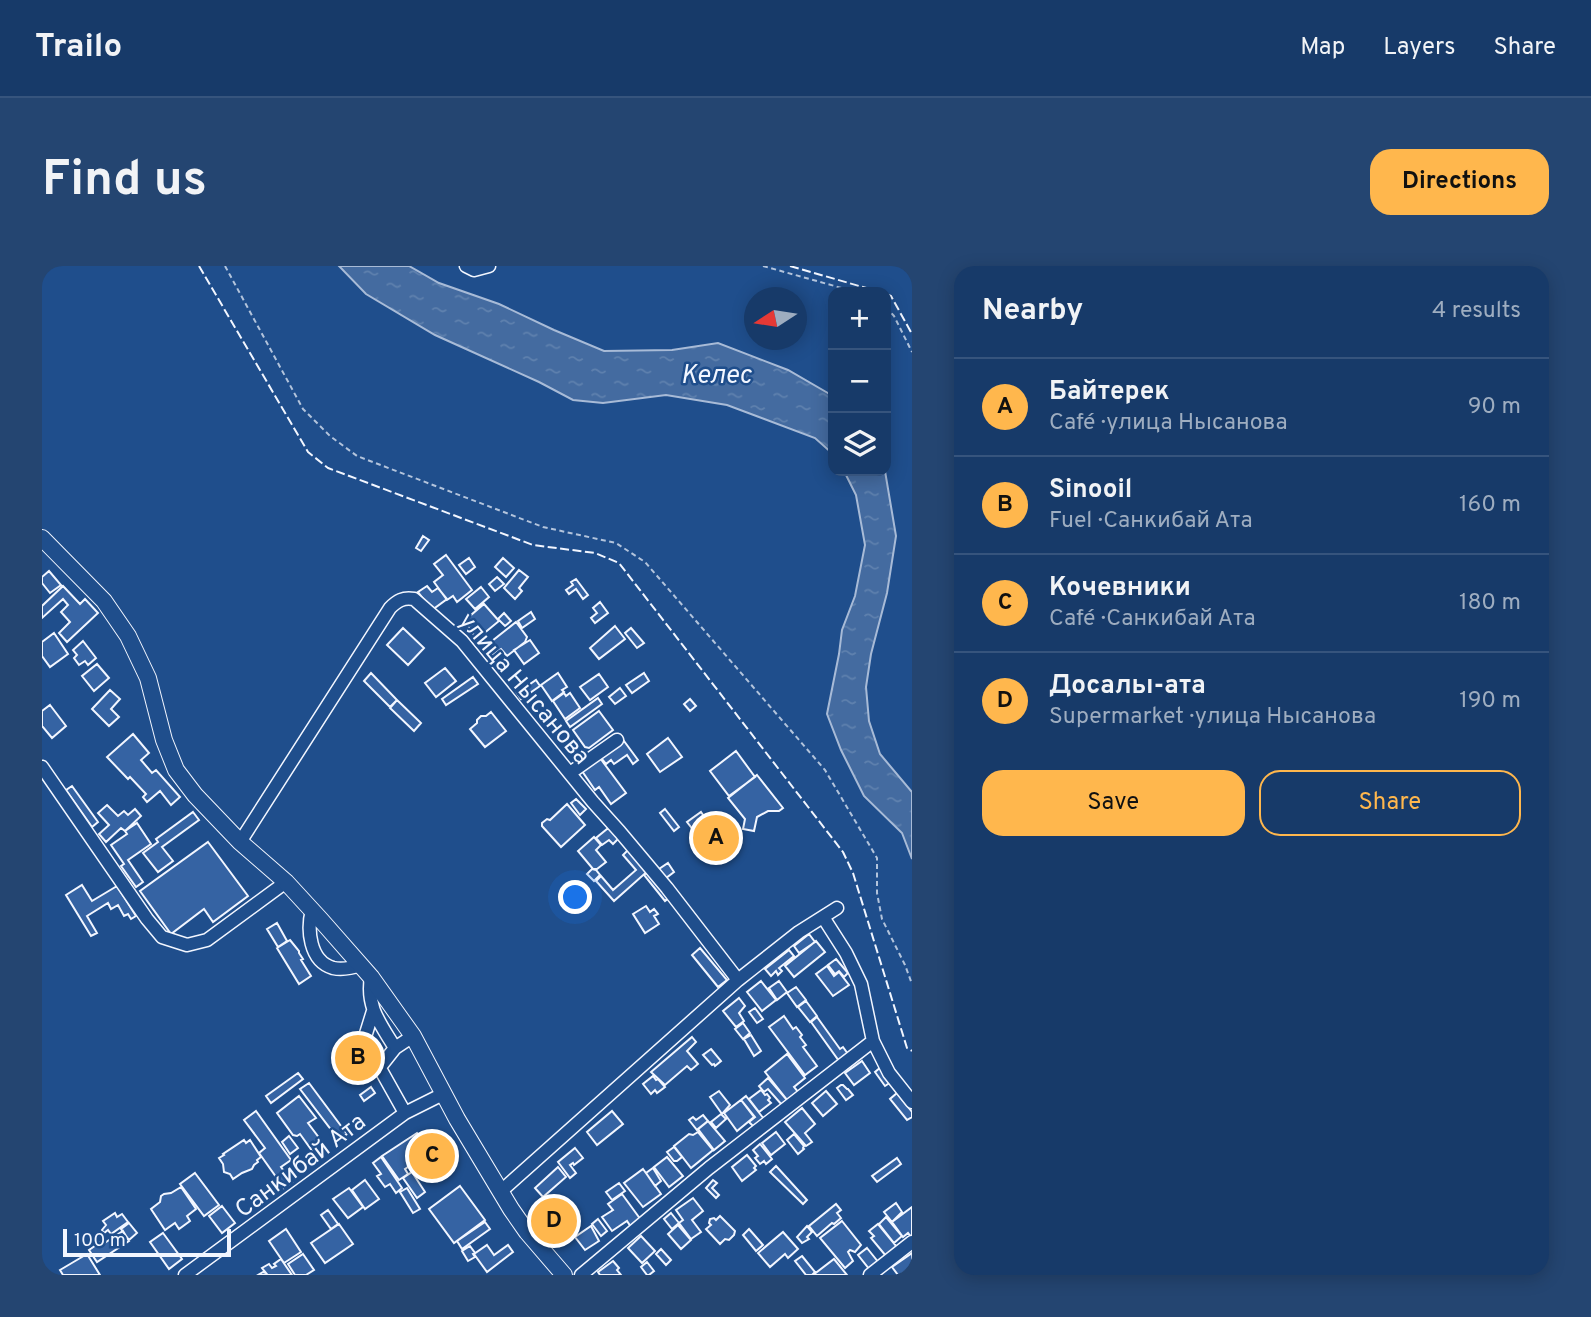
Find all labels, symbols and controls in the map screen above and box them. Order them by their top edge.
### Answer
text: Trailo [35,27,122,69]
text: Map [1300,33,1345,63]
text: Layers [1383,33,1455,63]
text: Share [1493,33,1556,63]
button: Directions [1370,149,1549,215]
text: Find us [42,151,207,213]
north arrow [744,287,807,350]
map controls [828,287,891,476]
button: + [828,287,891,350]
text: Nearby [982,293,1083,330]
text: 4 results [1432,297,1521,326]
button: − [828,350,891,413]
water label: Келес [681,360,752,393]
text: Байтерек [1049,376,1169,409]
text: A [997,393,1013,422]
text: 90 m [1468,393,1521,422]
text: Café · улица Нысанова [1049,409,1288,438]
button: layers [828,413,891,476]
text: Sinooil [1049,474,1132,507]
text: B [997,491,1013,520]
text: 160 m [1459,491,1521,520]
text: Fuel · Санкибай Ата [1049,507,1253,536]
text: Кочевники [1049,572,1191,605]
text: C [998,589,1012,618]
text: 180 m [1459,589,1521,618]
text: Café · Санкибай Ата [1049,605,1256,634]
street label: улица Нысанова [451,607,596,771]
text: Досалы-ата [1049,670,1206,703]
text: D [997,687,1013,716]
text: 190 m [1459,687,1521,716]
text: Supermarket · улица Нысанова [1049,703,1376,732]
button: Save [982,770,1245,836]
button: Share [1259,770,1521,836]
pin: A [693,812,739,864]
your location [558,880,592,914]
pin: B [335,1032,381,1084]
street label: Санкибай Ата [230,1108,373,1226]
pin: C [409,1130,455,1182]
pin: D [531,1195,577,1247]
scale bar [63,1226,231,1258]
text: 100 m [74,1229,126,1253]

